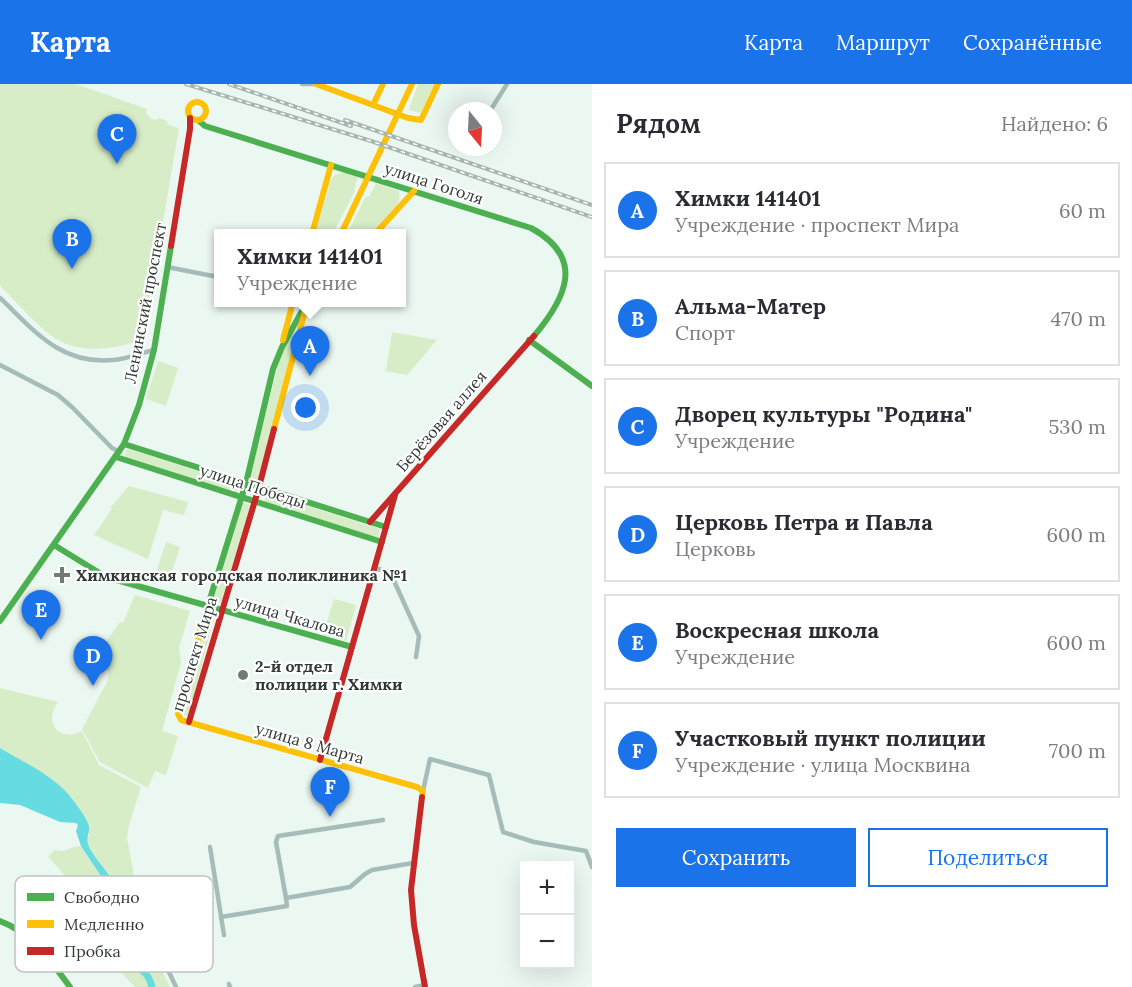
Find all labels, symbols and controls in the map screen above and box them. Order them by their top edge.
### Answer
text: Карта [30,24,111,60]
text: Карта [744,29,803,56]
text: Маршрут [836,29,930,56]
text: Сохранённые [963,29,1102,56]
north arrow [448,102,502,156]
text: Рядом [616,107,701,140]
text: Найдено: 6 [1001,111,1108,136]
pin: C [98,115,136,164]
street label: улица Гоголя [382,158,486,208]
text: Химки 141401 [675,184,821,212]
text: A [631,198,644,223]
text: 60 m [1059,198,1106,223]
text: Учреждение · проспект Мира [675,212,959,237]
pin: B [52,220,92,269]
street label: Ленинский проспект [120,221,170,385]
popup [214,229,406,307]
text: Химки 141401 [237,242,383,270]
text: Учреждение [237,270,357,295]
text: Альма-Матер [675,292,826,320]
text: B [631,306,644,331]
text: 470 m [1050,306,1106,331]
text: Спорт [675,320,735,345]
pin: A [290,326,330,376]
street label: Берёзовая аллея [392,366,490,476]
your location [291,393,320,422]
text: Дворец культуры "Родина" [675,400,972,428]
text: C [631,414,644,439]
text: 530 m [1048,414,1106,439]
text: Учреждение [675,428,795,453]
street label: улица Победы [198,459,309,513]
text: Церковь Петра и Павла [675,508,933,536]
text: D [630,522,645,547]
text: 600 m [1046,522,1106,547]
text: Церковь [675,536,756,561]
place label: Химкинская городская поликлиника №1 [76,565,407,585]
marker: Химкинская городская поликлиника №1 [53,566,71,584]
pin: E [22,590,60,640]
street label: улица Чкалова [233,591,347,641]
street label: проспект Мира [167,594,221,714]
text: Воскресная школа [675,616,879,644]
text: E [631,630,644,655]
text: 600 m [1046,630,1106,655]
pin: D [74,636,112,686]
text: Учреждение [675,644,795,669]
place label: 2-й отдел полиции г. Химки [255,656,403,694]
marker: 2-й отдел полиции г. Химки [236,668,250,682]
street label: улица 8 Марта [253,718,367,768]
text: Участковый пункт полиции [675,724,986,752]
text: F [632,738,643,763]
text: 700 m [1049,738,1106,763]
text: Учреждение · улица Москвина [675,752,971,777]
pin: F [310,768,350,817]
button: Сохранить [616,828,856,887]
button: Поделиться [868,828,1108,887]
map controls [520,861,574,969]
button: + [520,861,574,915]
legend [15,876,213,972]
text: Свободно [64,887,140,907]
text: Медленно [64,914,144,934]
button: − [520,915,574,969]
text: Пробка [64,941,121,961]

